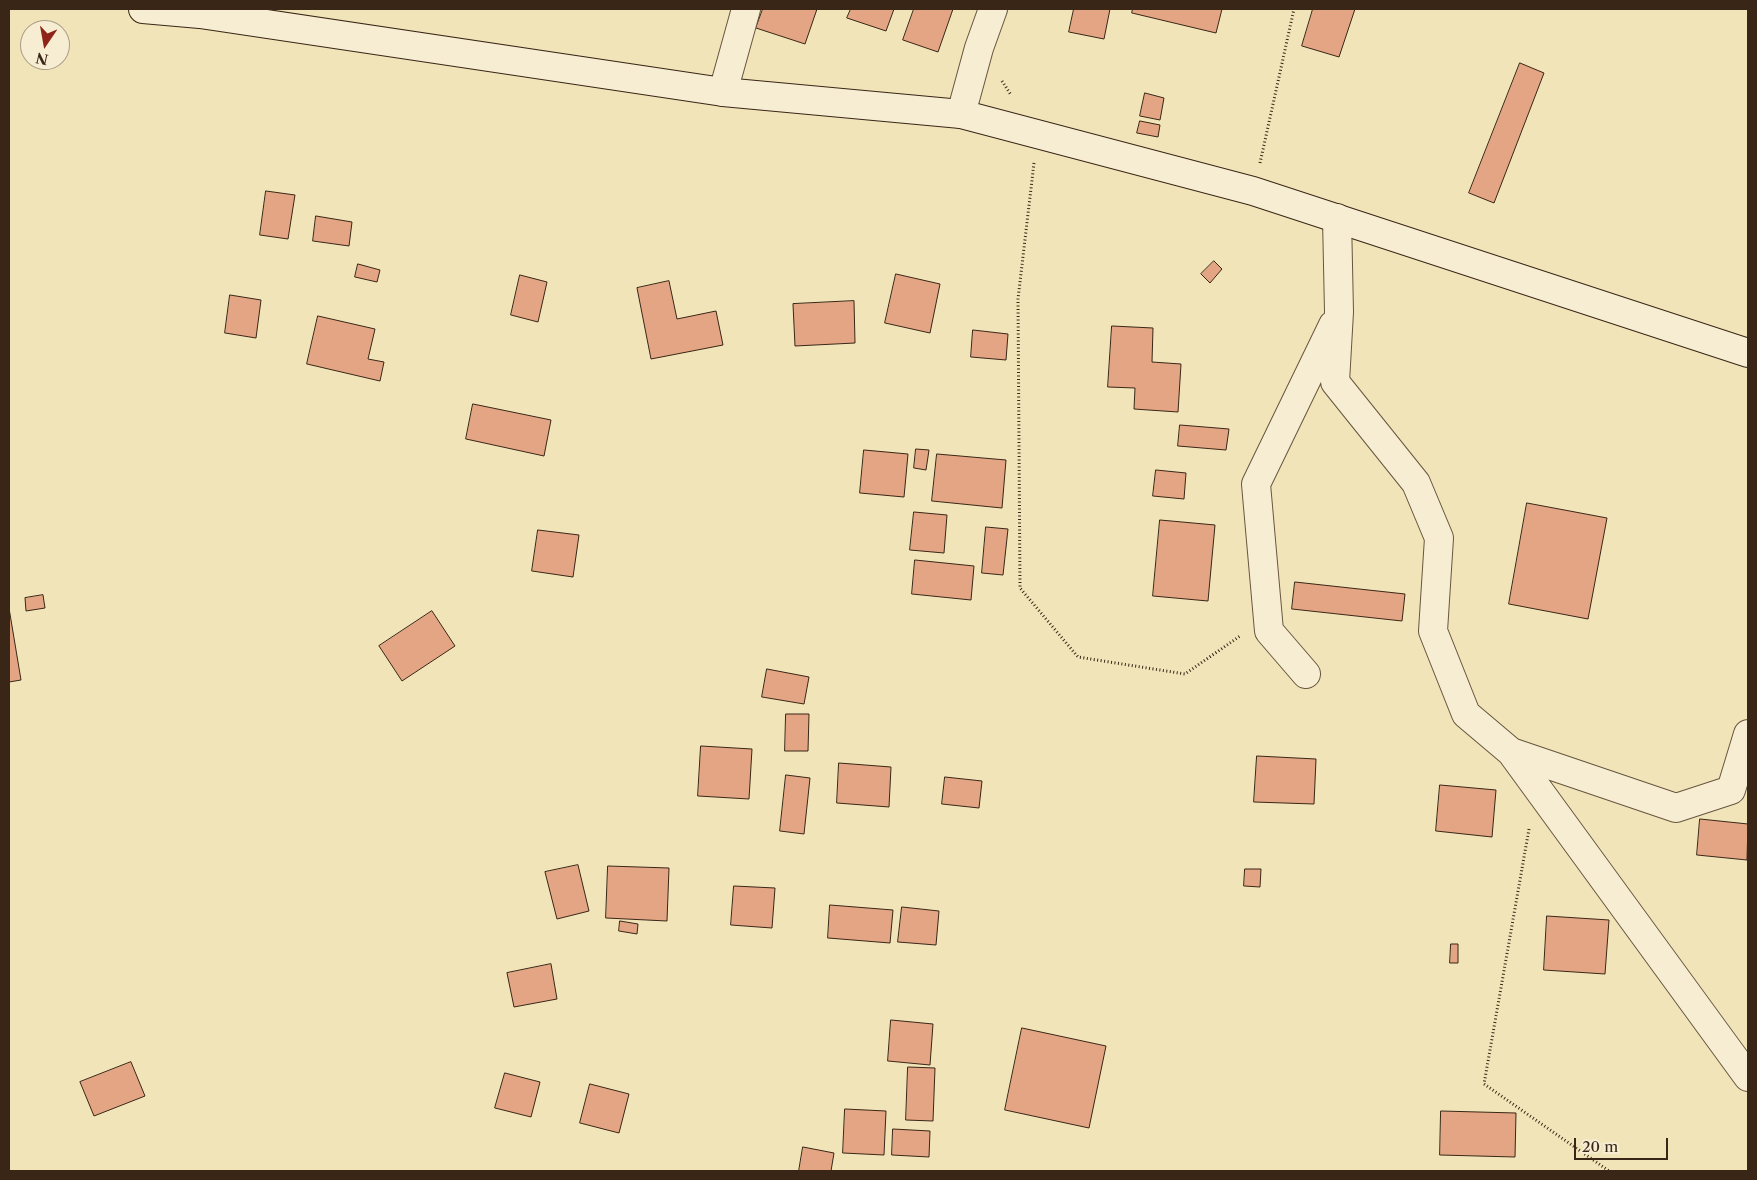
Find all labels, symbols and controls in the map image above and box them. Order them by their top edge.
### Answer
north arrow [20,20,70,70]
text: N [34,49,50,69]
scale bar [1577,1128,1671,1160]
text: 20 m [1582,1137,1618,1156]

